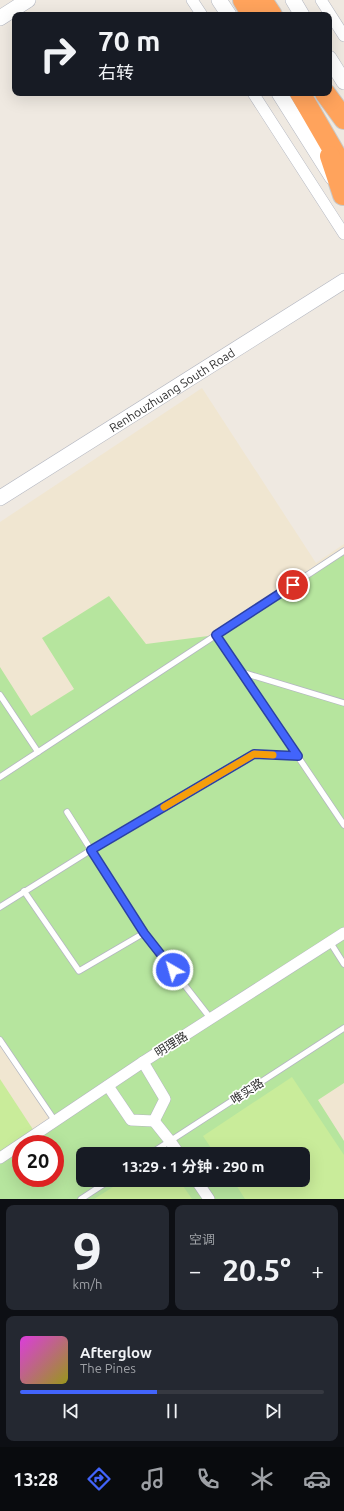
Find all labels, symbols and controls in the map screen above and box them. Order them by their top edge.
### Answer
text: 70 m [98,25,160,56]
icon: right [32,28,84,80]
text: 右转 [98,62,134,82]
street label: Renhouzhuang South Road [107,345,237,434]
pin [276,568,310,602]
icon: arrive [282,574,304,596]
position arrow [152,949,194,991]
street label: 明理路 [152,1029,190,1059]
street label: 唯实路 [228,1076,266,1106]
speed limit sign: 20 [12,1135,64,1187]
text: 13:29 · 1 分钟 · 290 m [121,1158,265,1175]
text: 9 [73,1222,102,1280]
text: 空调 [189,1232,215,1246]
text: 20.5° [222,1253,291,1287]
text: − [189,1258,201,1283]
text: + [312,1258,324,1283]
text: km/h [72,1277,103,1291]
text: Afterglow [80,1344,152,1361]
text: The Pines [80,1361,136,1375]
icon: previous [60,1400,82,1422]
icon: pause [161,1400,183,1422]
icon: next [262,1400,284,1422]
icon: directions [85,1465,113,1493]
icon: music [139,1465,167,1493]
icon: phone [194,1465,222,1493]
icon: climate [248,1465,276,1493]
icon: car [303,1465,331,1493]
text: 13:28 [13,1469,58,1489]

